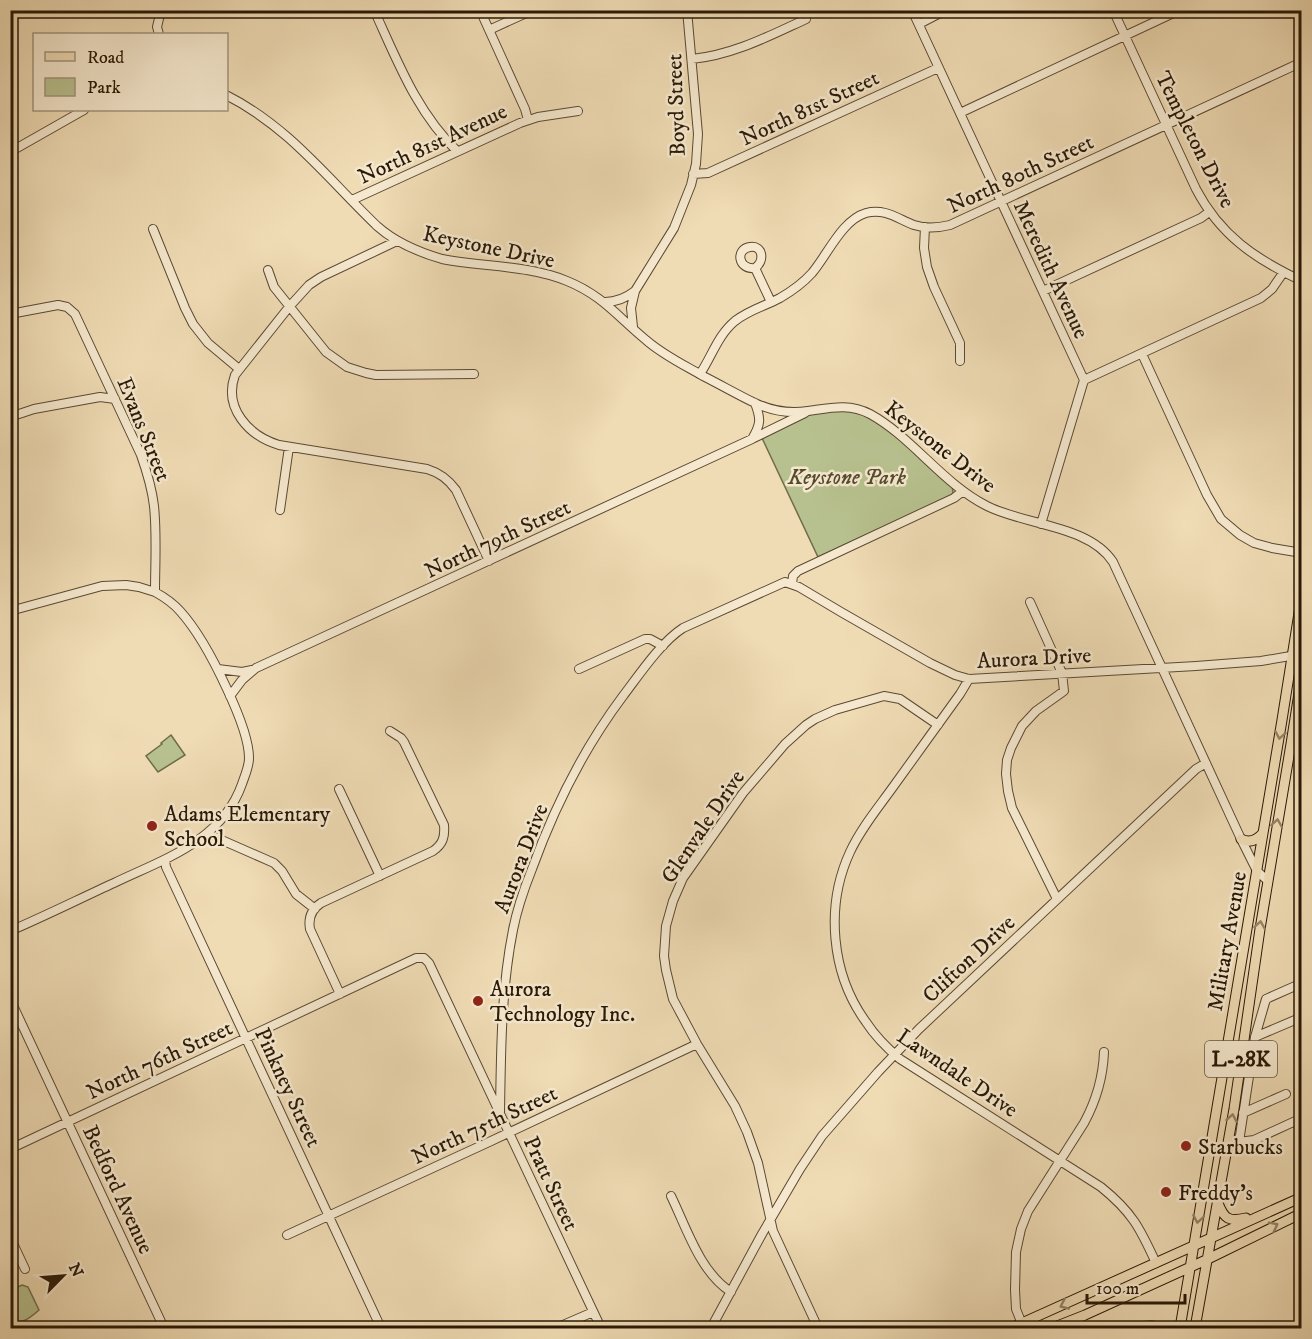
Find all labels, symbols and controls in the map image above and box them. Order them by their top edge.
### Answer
legend [33,33,228,111]
text: Road [87,47,124,69]
street label: Boyd Street [661,53,692,157]
street label: North 81st Street [736,64,883,152]
street label: Templeton Drive [1149,67,1241,212]
text: Park [87,77,121,99]
street label: North 81st Avenue [354,98,511,191]
street label: North 80th Street [943,129,1098,220]
street label: Meredith Avenue [1007,196,1094,343]
street label: Keystone Drive [420,220,557,275]
street label: Evans Street [111,374,177,486]
street label: Keystone Drive [879,395,1001,499]
park label: Keystone Park [787,464,907,491]
street label: North 79th Street [421,494,575,585]
street label: Aurora Drive [976,642,1092,675]
one-way arrow [1274,730,1287,740]
street label: Glenvale Drive [655,765,751,889]
street label: Aurora Drive [488,800,555,917]
place label: Adams Elementary School [164,801,331,853]
one-way arrow [1271,818,1283,828]
marker: Adams Elementary School [145,819,159,833]
street label: Military Avenue [1202,869,1253,1013]
street label: Clifton Drive [917,909,1021,1009]
one-way arrow [1254,920,1266,930]
place label: Aurora Technology Inc. [490,976,635,1028]
marker: Aurora Technology Inc. [471,994,485,1008]
street label: North 76th Street [82,1015,237,1106]
street label: Lawndale Drive [891,1023,1023,1124]
street label: Pinkney Street [248,1024,327,1152]
road number: L-28K [1205,1041,1277,1077]
street label: North 75th Street [408,1080,562,1171]
one-way arrow [1226,1113,1238,1123]
street label: Bedford Avenue [76,1121,159,1258]
street label: Pratt Street [517,1132,584,1235]
place label: Starbucks [1198,1134,1283,1161]
marker: Starbucks [1179,1139,1193,1153]
place label: Freddy's [1178,1180,1253,1207]
marker: Freddy's [1159,1185,1173,1199]
one-way arrow [1192,1214,1205,1224]
one-way arrow [1267,1222,1278,1234]
north arrow [33,1246,93,1306]
text: N [64,1260,88,1280]
scale bar [1087,1267,1184,1305]
text: 100 m [1096,1278,1139,1300]
one-way arrow [1059,1298,1070,1310]

